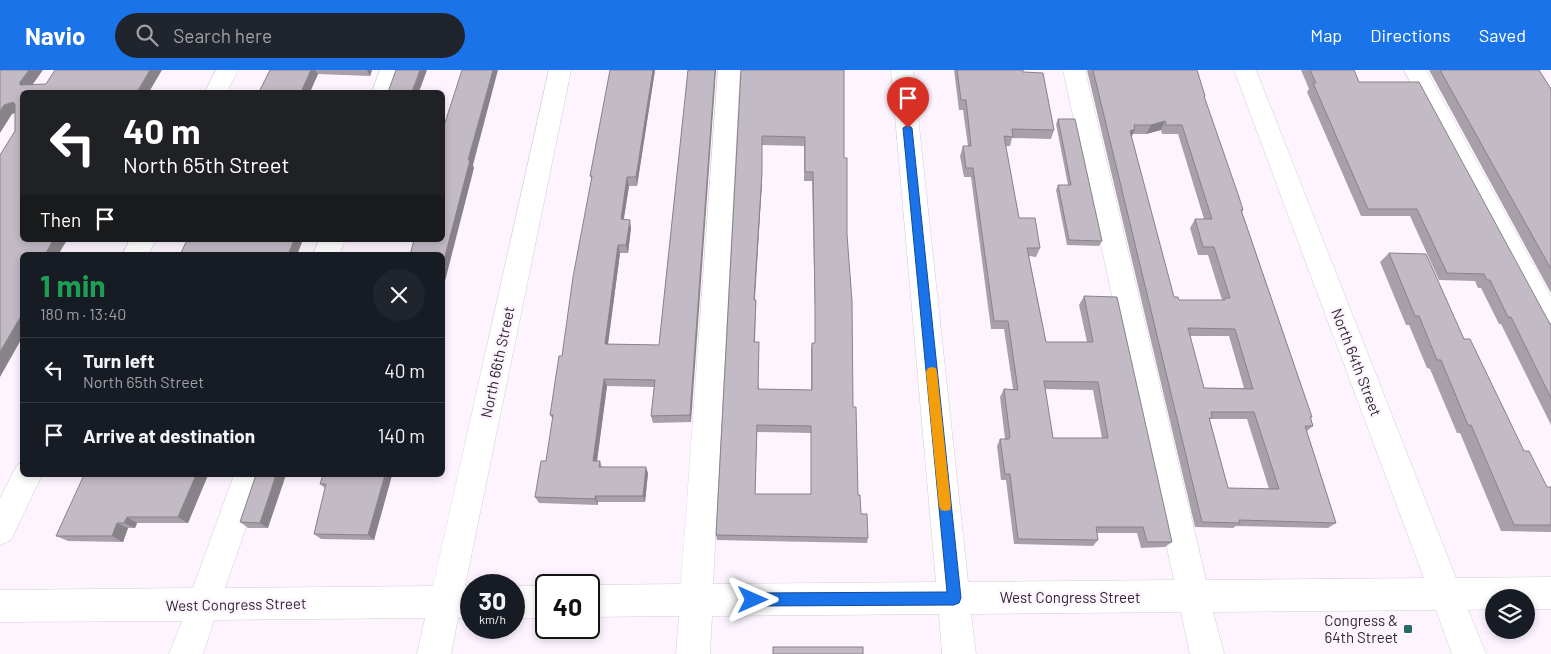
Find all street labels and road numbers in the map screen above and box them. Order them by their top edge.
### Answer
street label: North 66th Street [476,305,518,419]
street label: North 64th Street [1328,306,1386,418]
street label: West Congress Street [1000,588,1140,606]
street label: West Congress Street [165,594,307,614]

